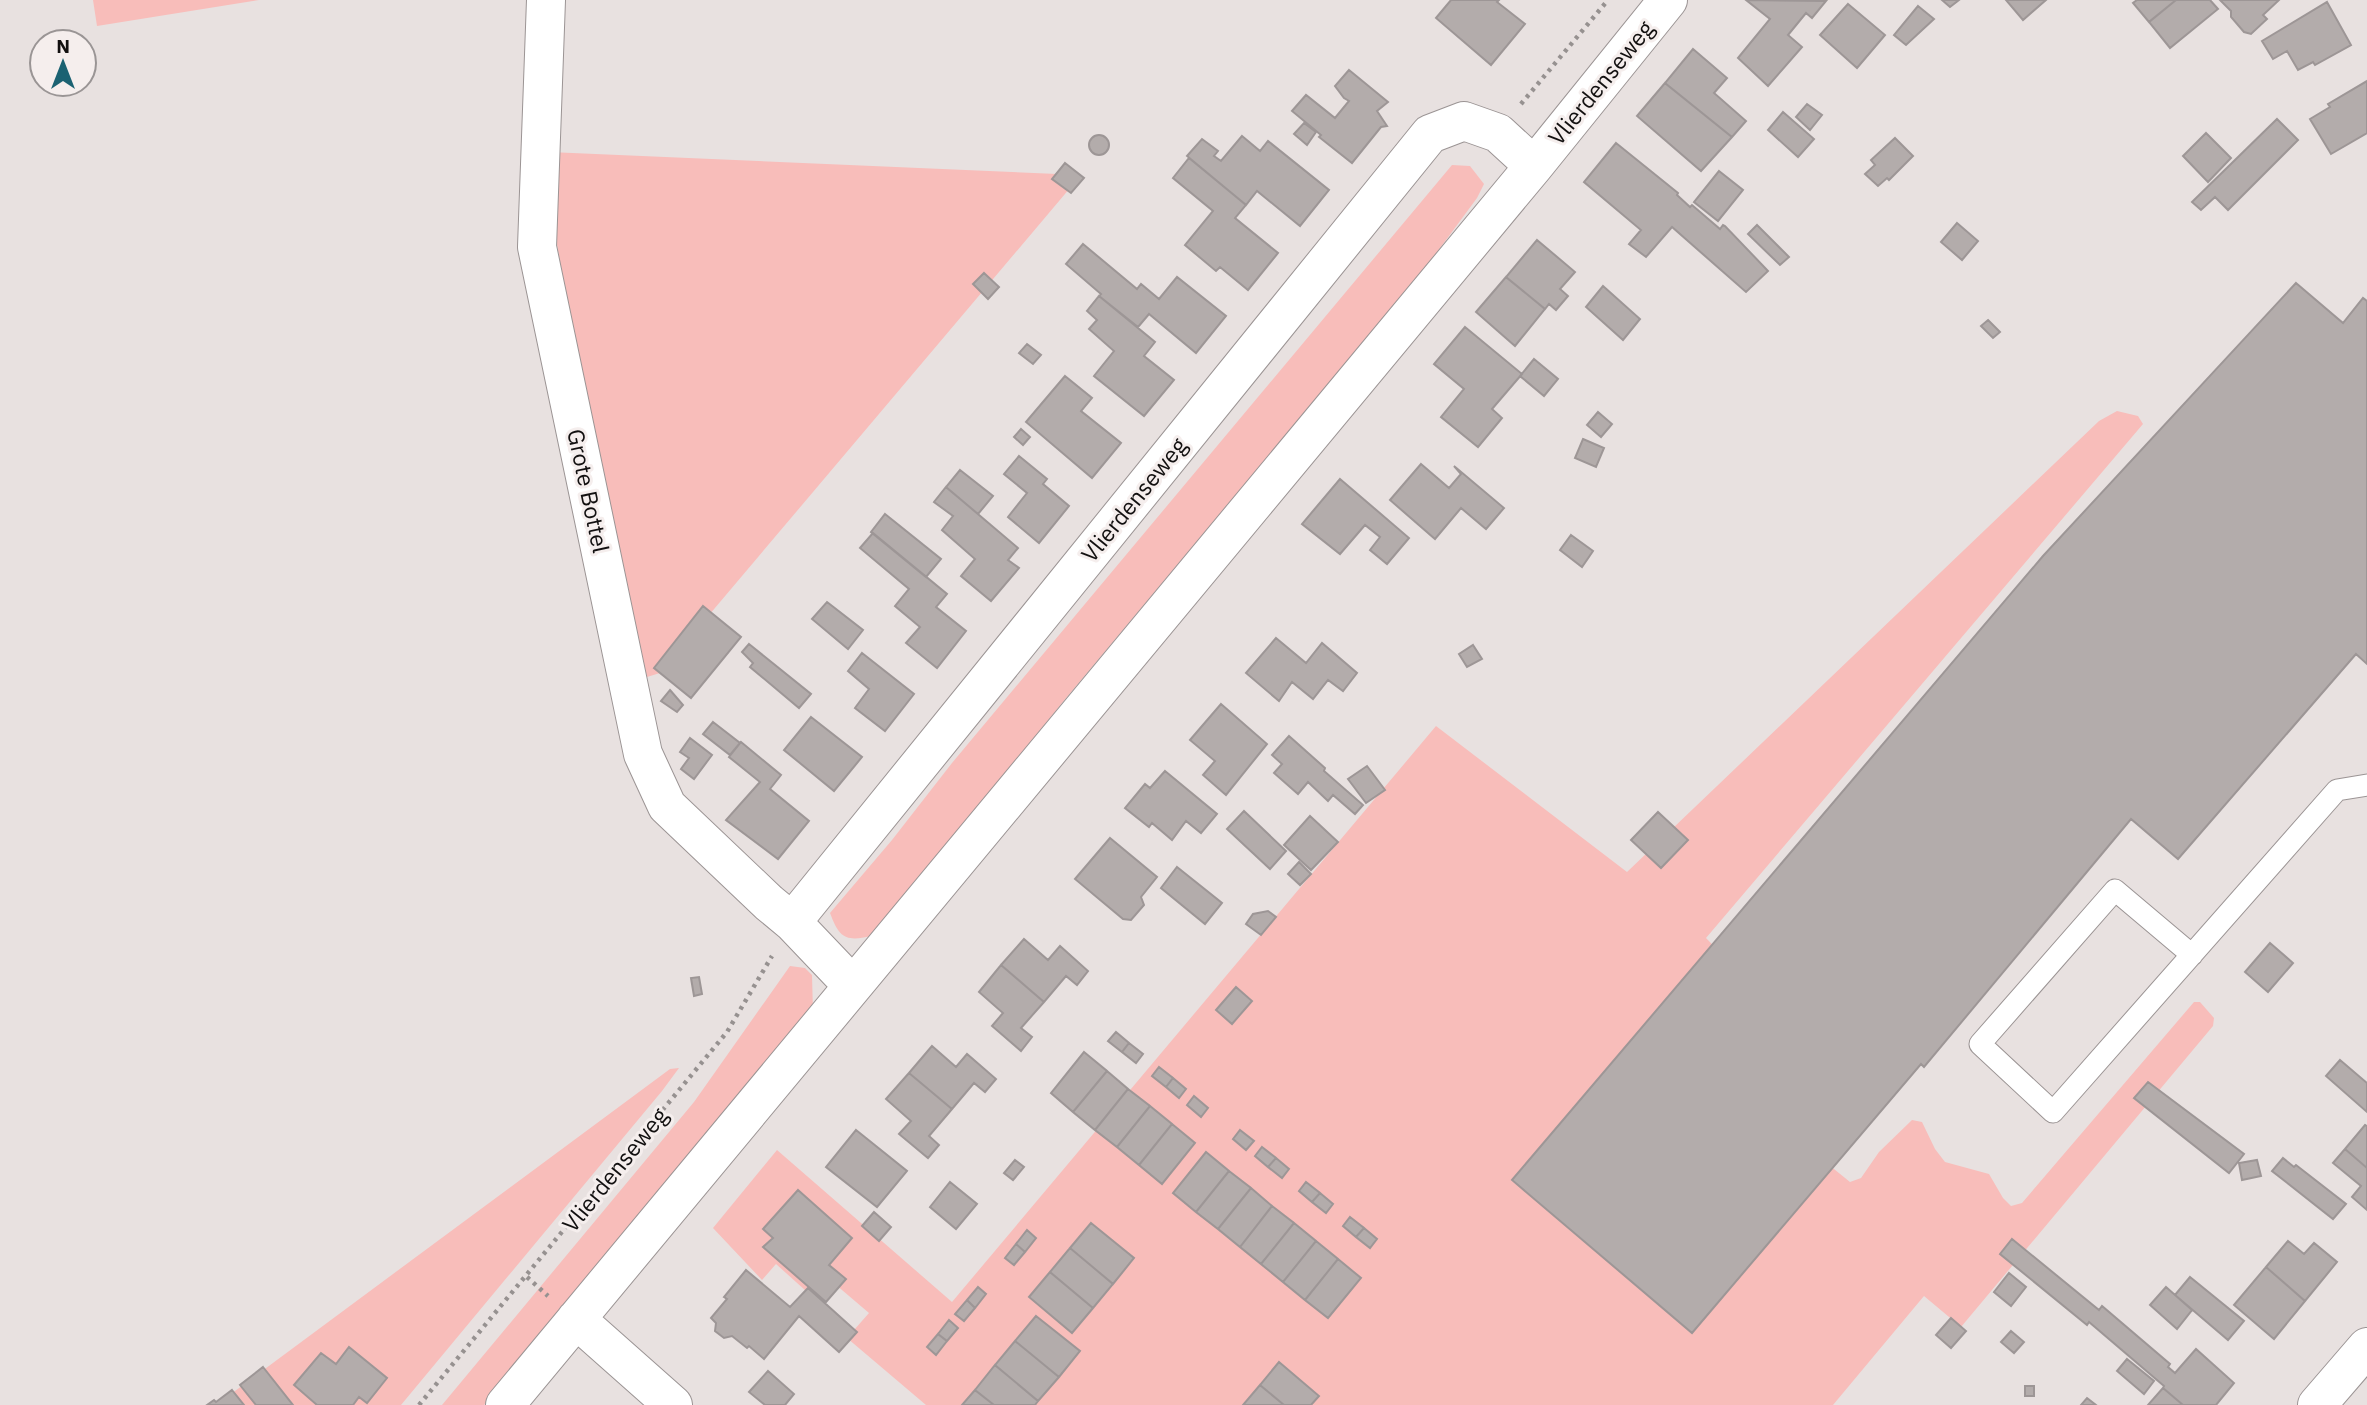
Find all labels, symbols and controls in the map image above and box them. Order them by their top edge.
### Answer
street label: Vlierdenseweg [1541,14,1660,151]
north arrow [28,28,98,98]
text: N [56,34,70,58]
street label: Grote Bottel [561,426,617,555]
street label: Vlierdenseweg [1074,431,1193,568]
street label: Vlierdenseweg [555,1101,674,1238]

